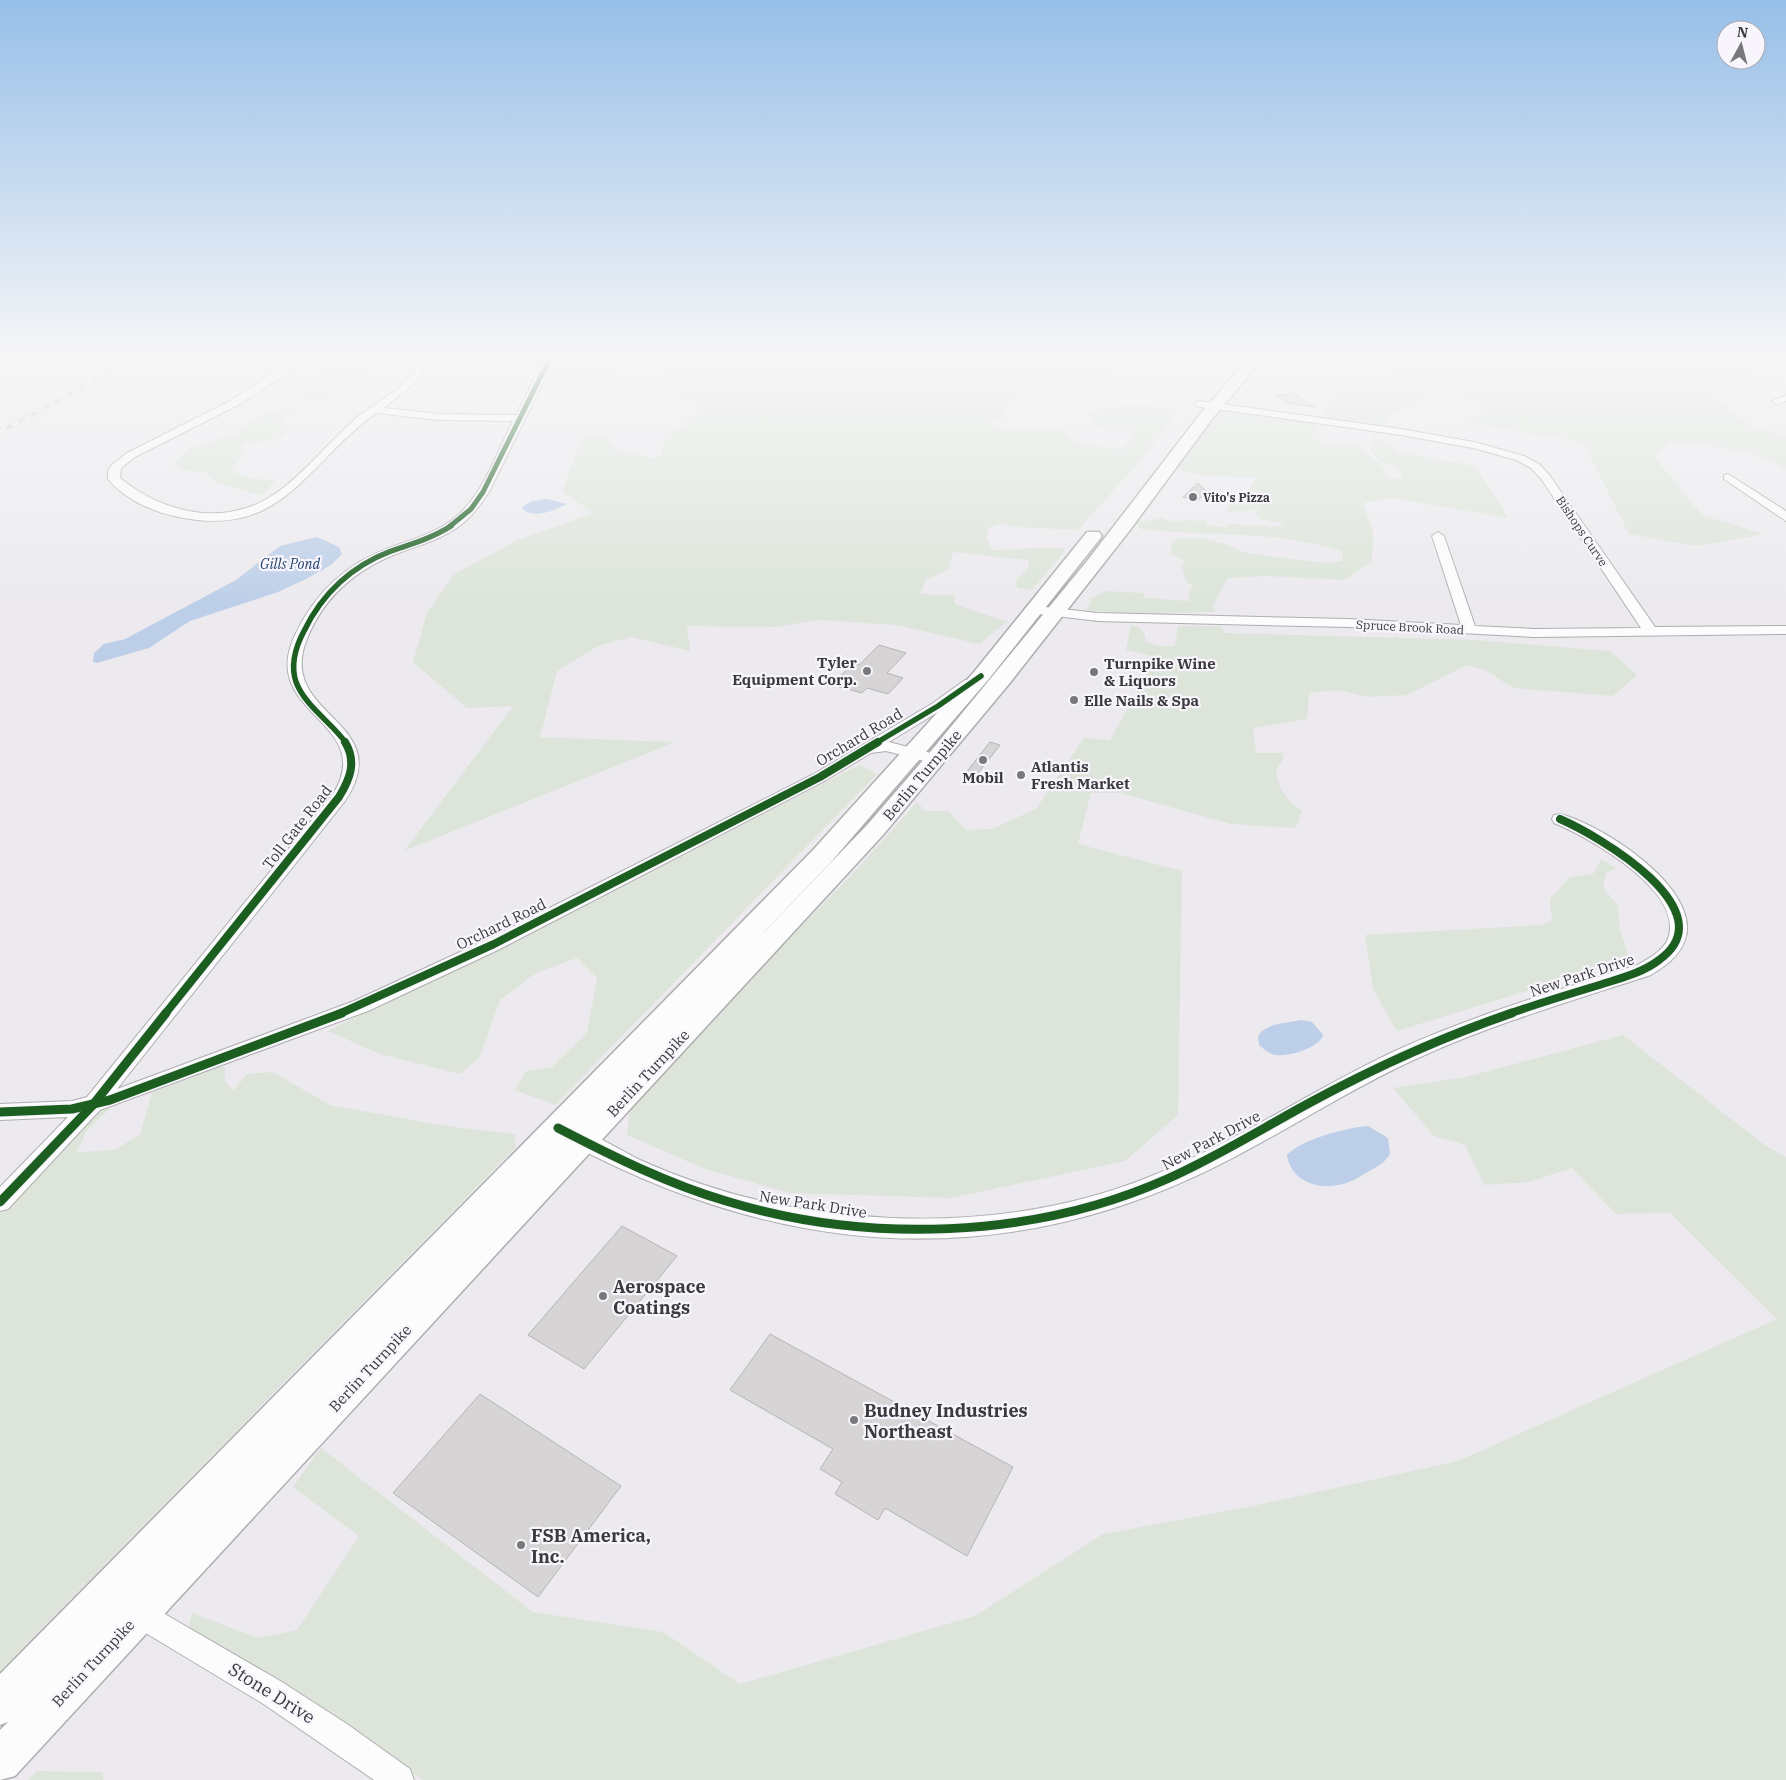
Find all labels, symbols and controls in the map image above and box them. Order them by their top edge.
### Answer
north arrow [1716,20,1766,70]
text: N [1736,22,1749,42]
place label: Vito's Pizza [1203,490,1270,505]
marker: Vito's Pizza [1187,491,1199,503]
street label: Bishops Curve [1553,493,1611,569]
water label: Gills Pond [260,555,321,573]
street label: Spruce Brook Road [1356,617,1464,637]
place label: Tyler Equipment Corp. [732,653,858,689]
place label: Turnpike Wine & Liquors [1104,654,1216,690]
marker: Tyler Equipment Corp. [861,665,873,677]
marker: Turnpike Wine & Liquors [1088,666,1100,678]
place label: Elle Nails & Spa [1084,691,1200,710]
marker: Elle Nails & Spa [1068,694,1080,706]
street label: Orchard Road [812,704,906,770]
street label: Berlin Turnpike [879,726,965,824]
marker: Mobil [977,754,989,766]
place label: Atlantis Fresh Market [1031,757,1130,793]
place label: Mobil [962,768,1004,787]
marker: Atlantis Fresh Market [1015,769,1027,781]
street label: Toll Gate Road [258,781,336,873]
street label: Orchard Road [453,894,549,954]
street label: New Park Drive [1527,949,1637,1001]
street label: Berlin Turnpike [603,1025,693,1121]
street label: New Park Drive [1158,1106,1264,1174]
street label: New Park Drive [758,1186,868,1222]
place label: Aerospace Coatings [613,1275,706,1319]
marker: Aerospace Coatings [597,1290,609,1302]
street label: Berlin Turnpike [325,1320,415,1416]
place label: Budney Industries Northeast [864,1399,1028,1443]
marker: Budney Industries Northeast [848,1414,860,1426]
place label: FSB America, Inc. [531,1524,651,1568]
marker: FSB America, Inc. [515,1539,527,1551]
street label: Berlin Turnpike [48,1615,138,1711]
street label: Stone Drive [224,1657,320,1729]

